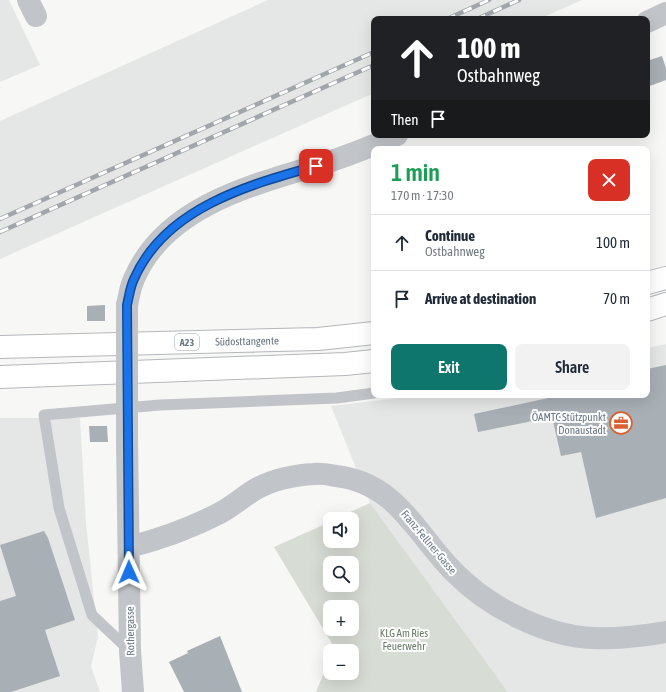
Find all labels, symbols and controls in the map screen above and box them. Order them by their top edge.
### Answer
icon: ahead [391,32,443,84]
text: 100 m [457,32,520,64]
text: Ostbahnweg [457,65,540,86]
icon: arrive [427,108,449,130]
text: Then [391,111,419,128]
pin [299,149,333,183]
icon: arrive [305,155,327,177]
text: 1 min [391,159,440,186]
button: close [588,159,630,201]
text: 170 m · 17:30 [391,188,454,203]
text: Continue [425,227,475,244]
icon: ahead [391,232,413,254]
text: 100 m [596,234,630,251]
text: Ostbahnweg [425,244,485,259]
icon: arrive [391,288,413,310]
text: Arrive at destination [425,290,536,307]
text: 70 m [603,290,630,307]
road number: A23 [175,334,199,350]
street label: Südosttangente [215,334,279,348]
button: Exit [391,344,507,390]
button: Share [515,344,630,390]
office icon: ÖAMTC Stützpunkt Donaustadt [608,410,634,436]
place label: ÖAMTC Stützpunkt Donaustadt [532,411,606,436]
street label: Franz-Fellner-Gasse [399,508,459,576]
map controls [323,512,359,680]
button: sound [323,512,359,548]
position arrow [108,551,150,593]
button: search [323,556,359,592]
button: + [323,600,359,636]
street label: Rothergasse [124,606,136,656]
park label: KLG Am Ries Feuerwehr [380,627,428,652]
button: − [323,644,359,680]

